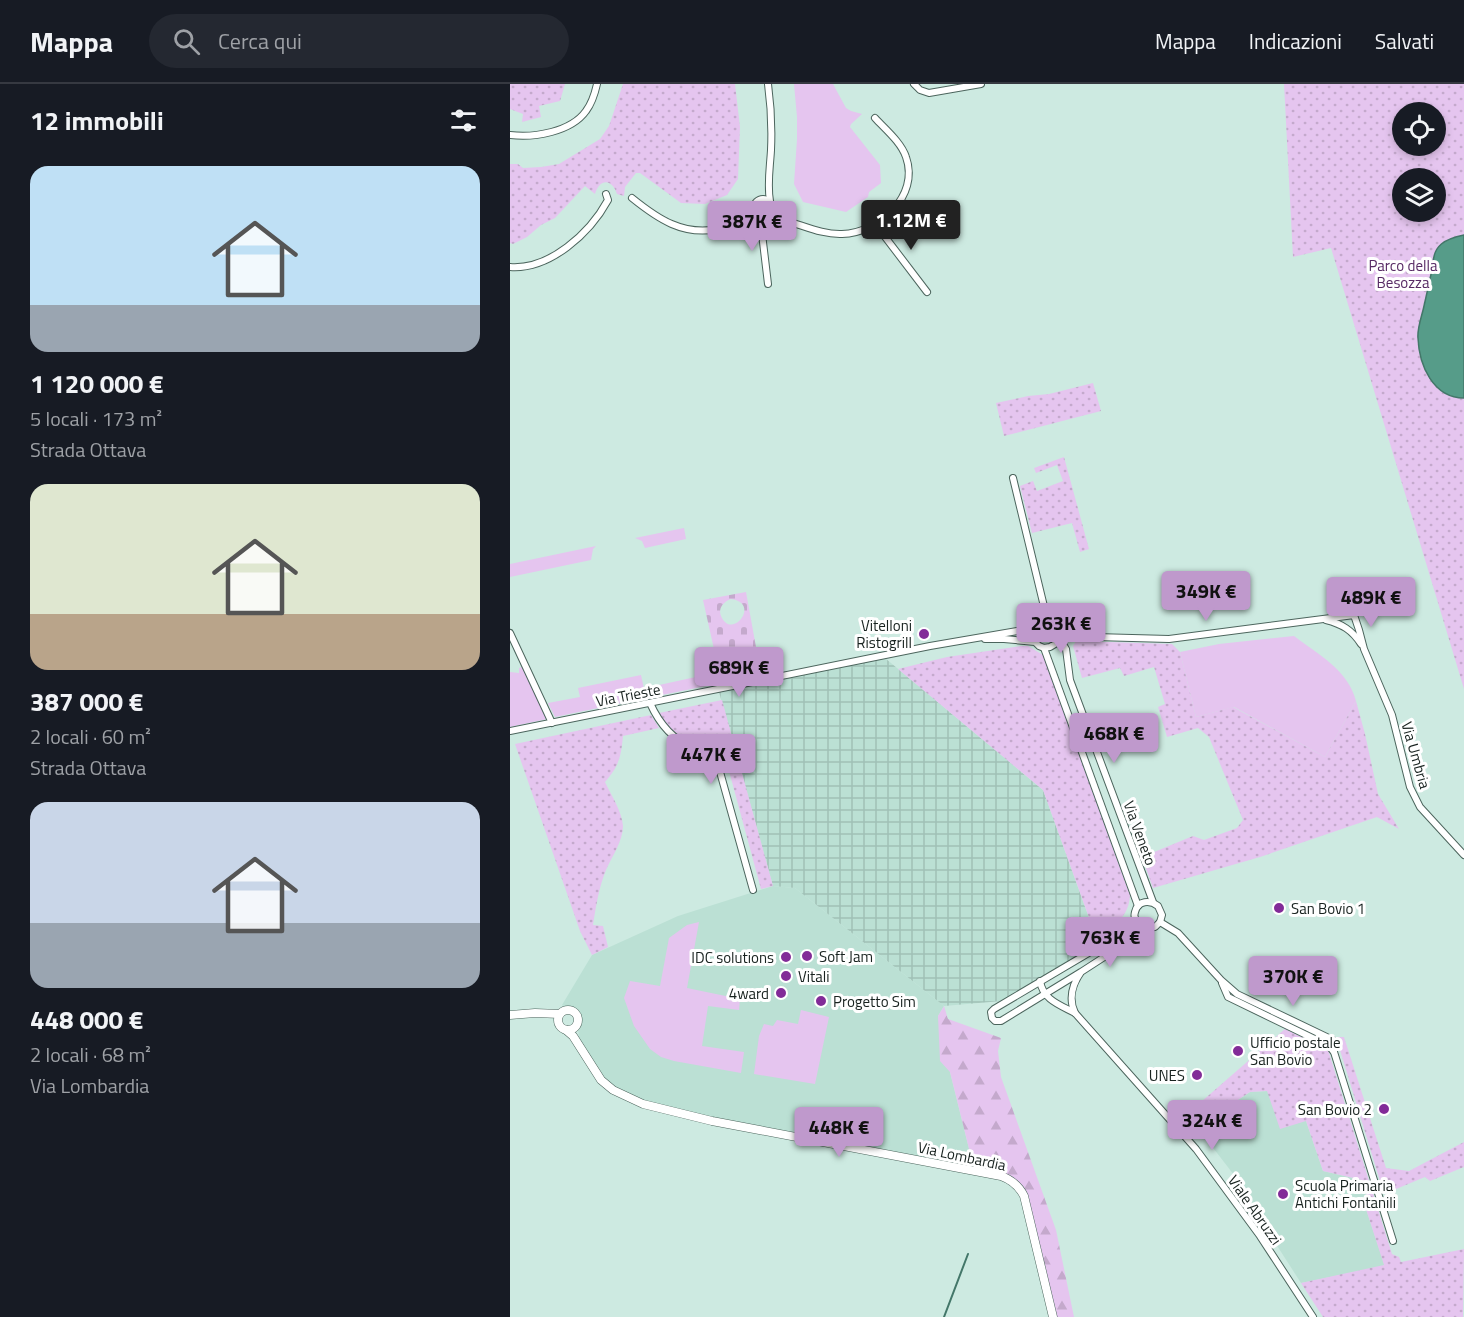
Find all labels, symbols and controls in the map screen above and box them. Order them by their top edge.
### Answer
search box [149,14,569,68]
text: Mappa [30,20,113,63]
text: Cerca qui [218,24,302,58]
icon: search [170,25,203,58]
text: Mappa [1155,25,1216,57]
text: Indicazioni [1249,25,1342,57]
text: Salvati [1375,25,1434,57]
text: 12 immobili [30,101,164,140]
map controls [1392,102,1446,222]
button: locate [1392,102,1446,156]
icon: filters [447,104,480,137]
button: layers [1392,168,1446,222]
pin: 1.12M € [856,200,966,251]
pin: 387K € [703,201,801,252]
text: 1.12M € [875,204,947,235]
icon: home [201,205,309,313]
text: 387K € [721,205,783,236]
park label: Parco della Besozza [1368,254,1438,294]
text: 1 120 000 € [30,364,164,403]
text: 5 locali · 173 m² [30,403,162,434]
text: Strada Ottava [30,434,146,465]
icon: home [201,523,309,631]
pin: 349K € [1157,571,1255,622]
text: 349K € [1175,575,1237,606]
pin: 489K € [1322,577,1420,628]
text: 489K € [1340,581,1402,612]
pin: 263K € [1012,603,1110,654]
text: 263K € [1030,607,1092,638]
place label: Vitelloni Ristogrill [856,614,912,654]
marker: Vitelloni Ristogrill [917,627,931,641]
pin: 689K € [690,647,788,698]
text: 689K € [708,651,770,682]
street label: Via Trieste [594,677,662,713]
text: 387 000 € [30,682,143,721]
pin: 468K € [1065,713,1163,764]
text: 468K € [1083,717,1145,748]
street label: Via Umbria [1395,719,1437,792]
text: 2 locali · 60 m² [30,721,151,752]
pin: 447K € [662,734,760,785]
text: 447K € [680,738,742,769]
text: Strada Ottava [30,752,146,783]
street label: Via Veneto [1118,797,1162,869]
icon: home [201,841,309,949]
place label: San Bovio 1 [1291,897,1365,920]
marker: San Bovio 1 [1272,901,1286,915]
pin: 763K € [1061,917,1159,968]
text: 763K € [1079,921,1141,952]
place label: Soft Jam [819,945,873,968]
place label: IDC solutions [691,946,774,969]
marker: Soft Jam [800,949,814,963]
marker: IDC solutions [779,950,793,964]
pin: 370K € [1244,956,1342,1007]
text: 370K € [1262,960,1324,991]
place label: Vitali [798,965,830,988]
marker: Vitali [779,969,793,983]
place label: 4ward [729,982,769,1005]
marker: 4ward [774,986,788,1000]
place label: Progetto Sim [833,990,916,1013]
marker: Progetto Sim [814,994,828,1008]
text: 448 000 € [30,1000,143,1039]
place label: Ufficio postale San Bovio [1250,1031,1341,1071]
text: 2 locali · 68 m² [30,1039,151,1070]
marker: Ufficio postale San Bovio [1231,1044,1245,1058]
place label: UNES [1149,1064,1185,1087]
marker: UNES [1190,1068,1204,1082]
text: Via Lombardia [30,1070,149,1101]
place label: San Bovio 2 [1298,1098,1372,1121]
pin: 324K € [1163,1100,1261,1151]
marker: San Bovio 2 [1377,1102,1391,1116]
text: 324K € [1181,1104,1243,1135]
pin: 448K € [790,1107,888,1158]
text: 448K € [808,1111,870,1142]
street label: Via Lombardia [916,1135,1009,1177]
street label: Viale Abruzzi [1222,1170,1288,1250]
place label: Scuola Primaria Antichi Fontanili [1295,1174,1396,1214]
marker: Scuola Primaria Antichi Fontanili [1276,1187,1290,1201]

